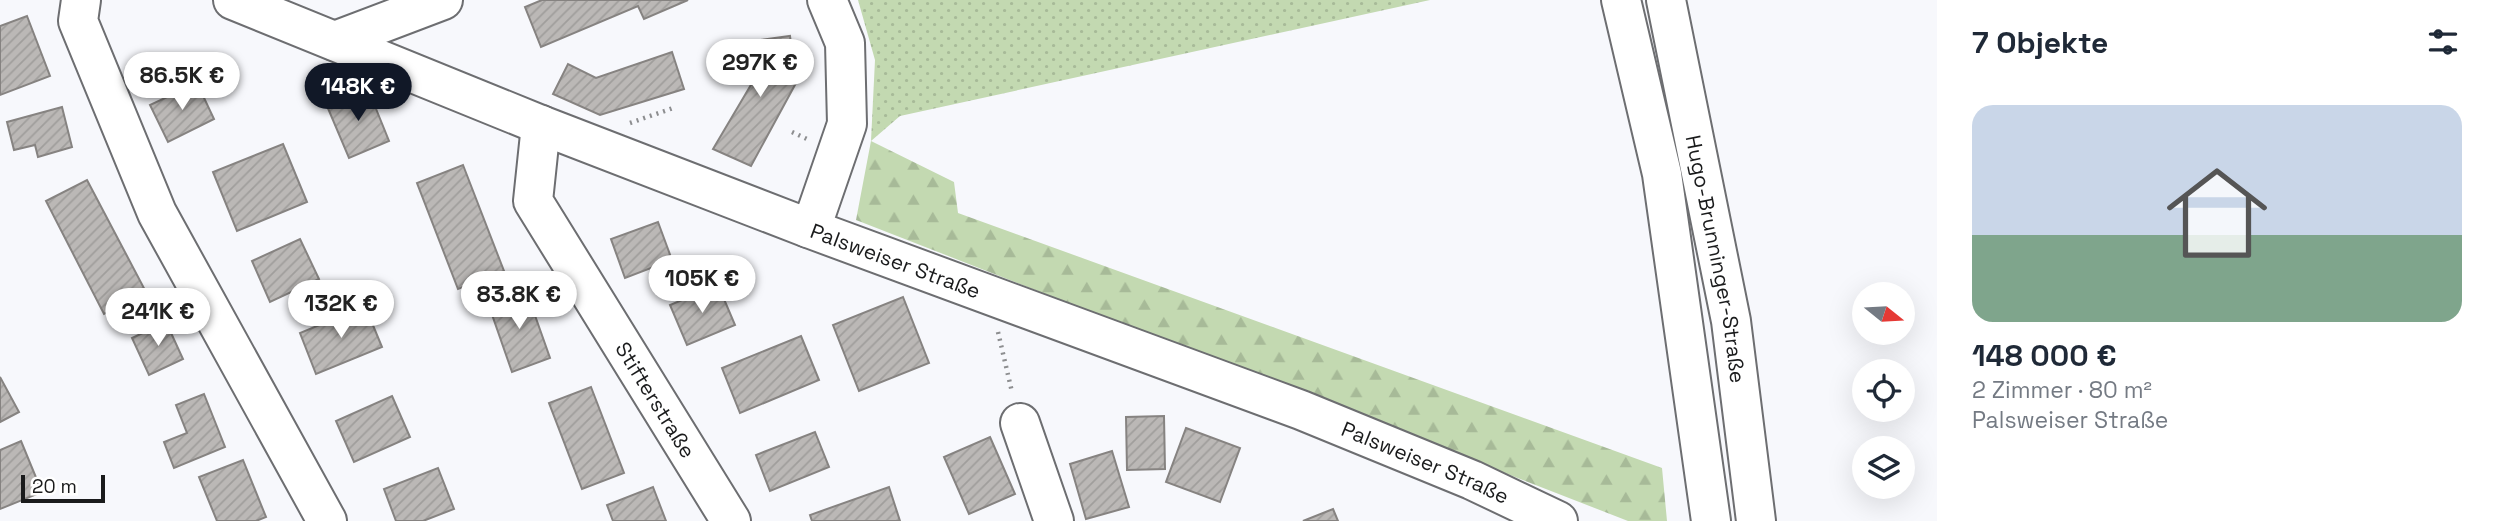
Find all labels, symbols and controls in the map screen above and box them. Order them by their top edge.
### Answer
text: 7 Objekte [1972,23,2108,62]
icon: filters [2424,23,2462,61]
pin: 297K € [703,40,817,99]
text: 297K € [722,47,798,77]
pin: 86.5K € [117,52,247,112]
text: 86.5K € [140,60,224,90]
pin: 148K € [301,64,415,123]
text: 148K € [321,71,395,101]
street label: Hugo-Brunninger-Straße [1680,133,1752,385]
icon: home [2154,150,2280,276]
street label: Palsweiser Straße [807,217,984,304]
pin: 105K € [645,256,759,315]
text: 105K € [665,263,739,293]
pin: 83.8K € [454,272,584,331]
text: 83.8K € [477,279,561,309]
pin: 132K € [284,280,398,340]
north arrow [1852,282,1914,345]
map controls [1852,282,1915,499]
pin: 241K € [101,288,215,348]
text: 132K € [304,288,378,318]
text: 241K € [121,296,195,326]
street label: Stifterstraße [610,336,702,463]
text: 148 000 € [1972,336,2117,375]
button: locate [1852,359,1915,422]
text: 2 Zimmer · 80 m² [1972,375,2152,405]
text: Palsweiser Straße [1972,405,2168,435]
street label: Palsweiser Straße [1338,415,1514,509]
button: layers [1852,436,1915,499]
scale bar [21,472,105,504]
text: 20 m [32,474,77,499]

